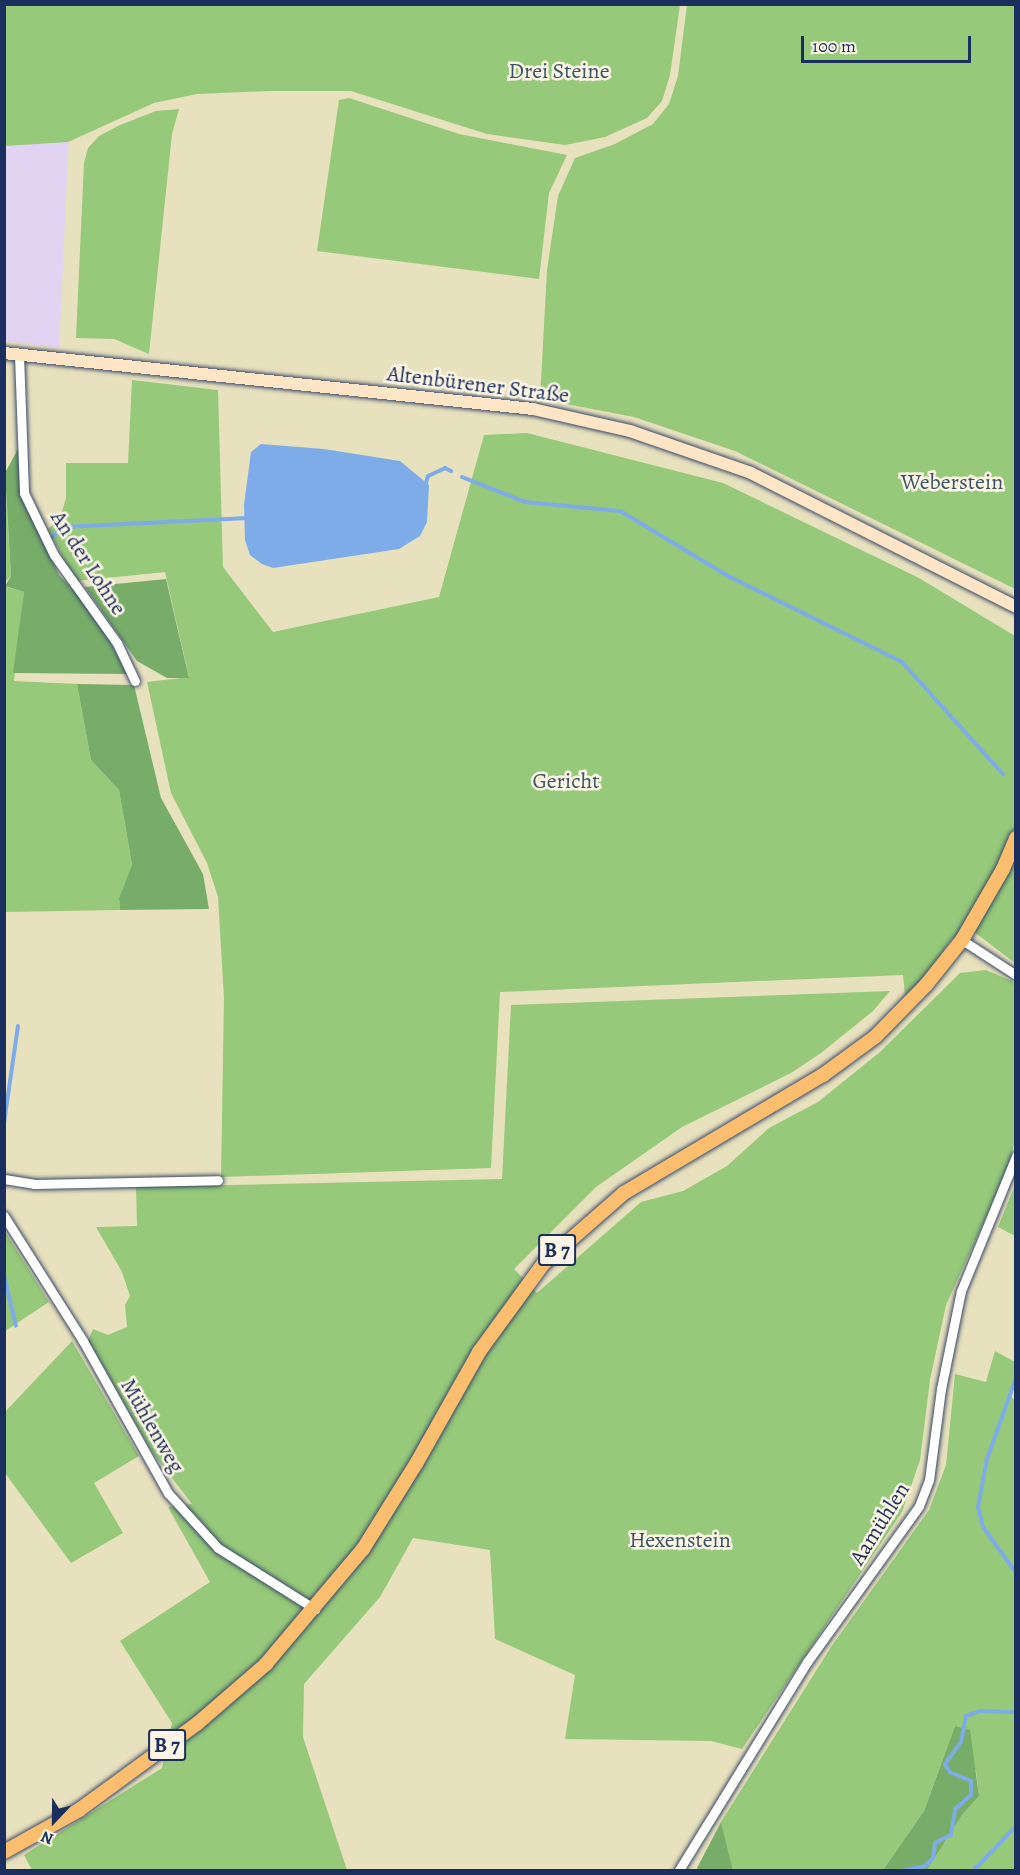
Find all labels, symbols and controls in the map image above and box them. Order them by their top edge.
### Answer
scale bar [804,24,974,62]
text: 100 m [812,34,856,58]
park label: Drei Steine [509,59,609,85]
street label: Altenbürener Straße [386,361,570,409]
park label: Weberstein [901,470,1003,496]
street label: An der Lohne [45,506,131,620]
park label: Gericht [532,769,600,795]
road number: B 7 [538,1232,576,1268]
street label: Mühlenweg [114,1374,190,1478]
street label: Aamühlen [844,1478,916,1570]
park label: Hexenstein [629,1528,731,1554]
road number: B 7 [148,1727,186,1763]
north arrow [24,1791,84,1851]
text: N [38,1825,57,1850]

